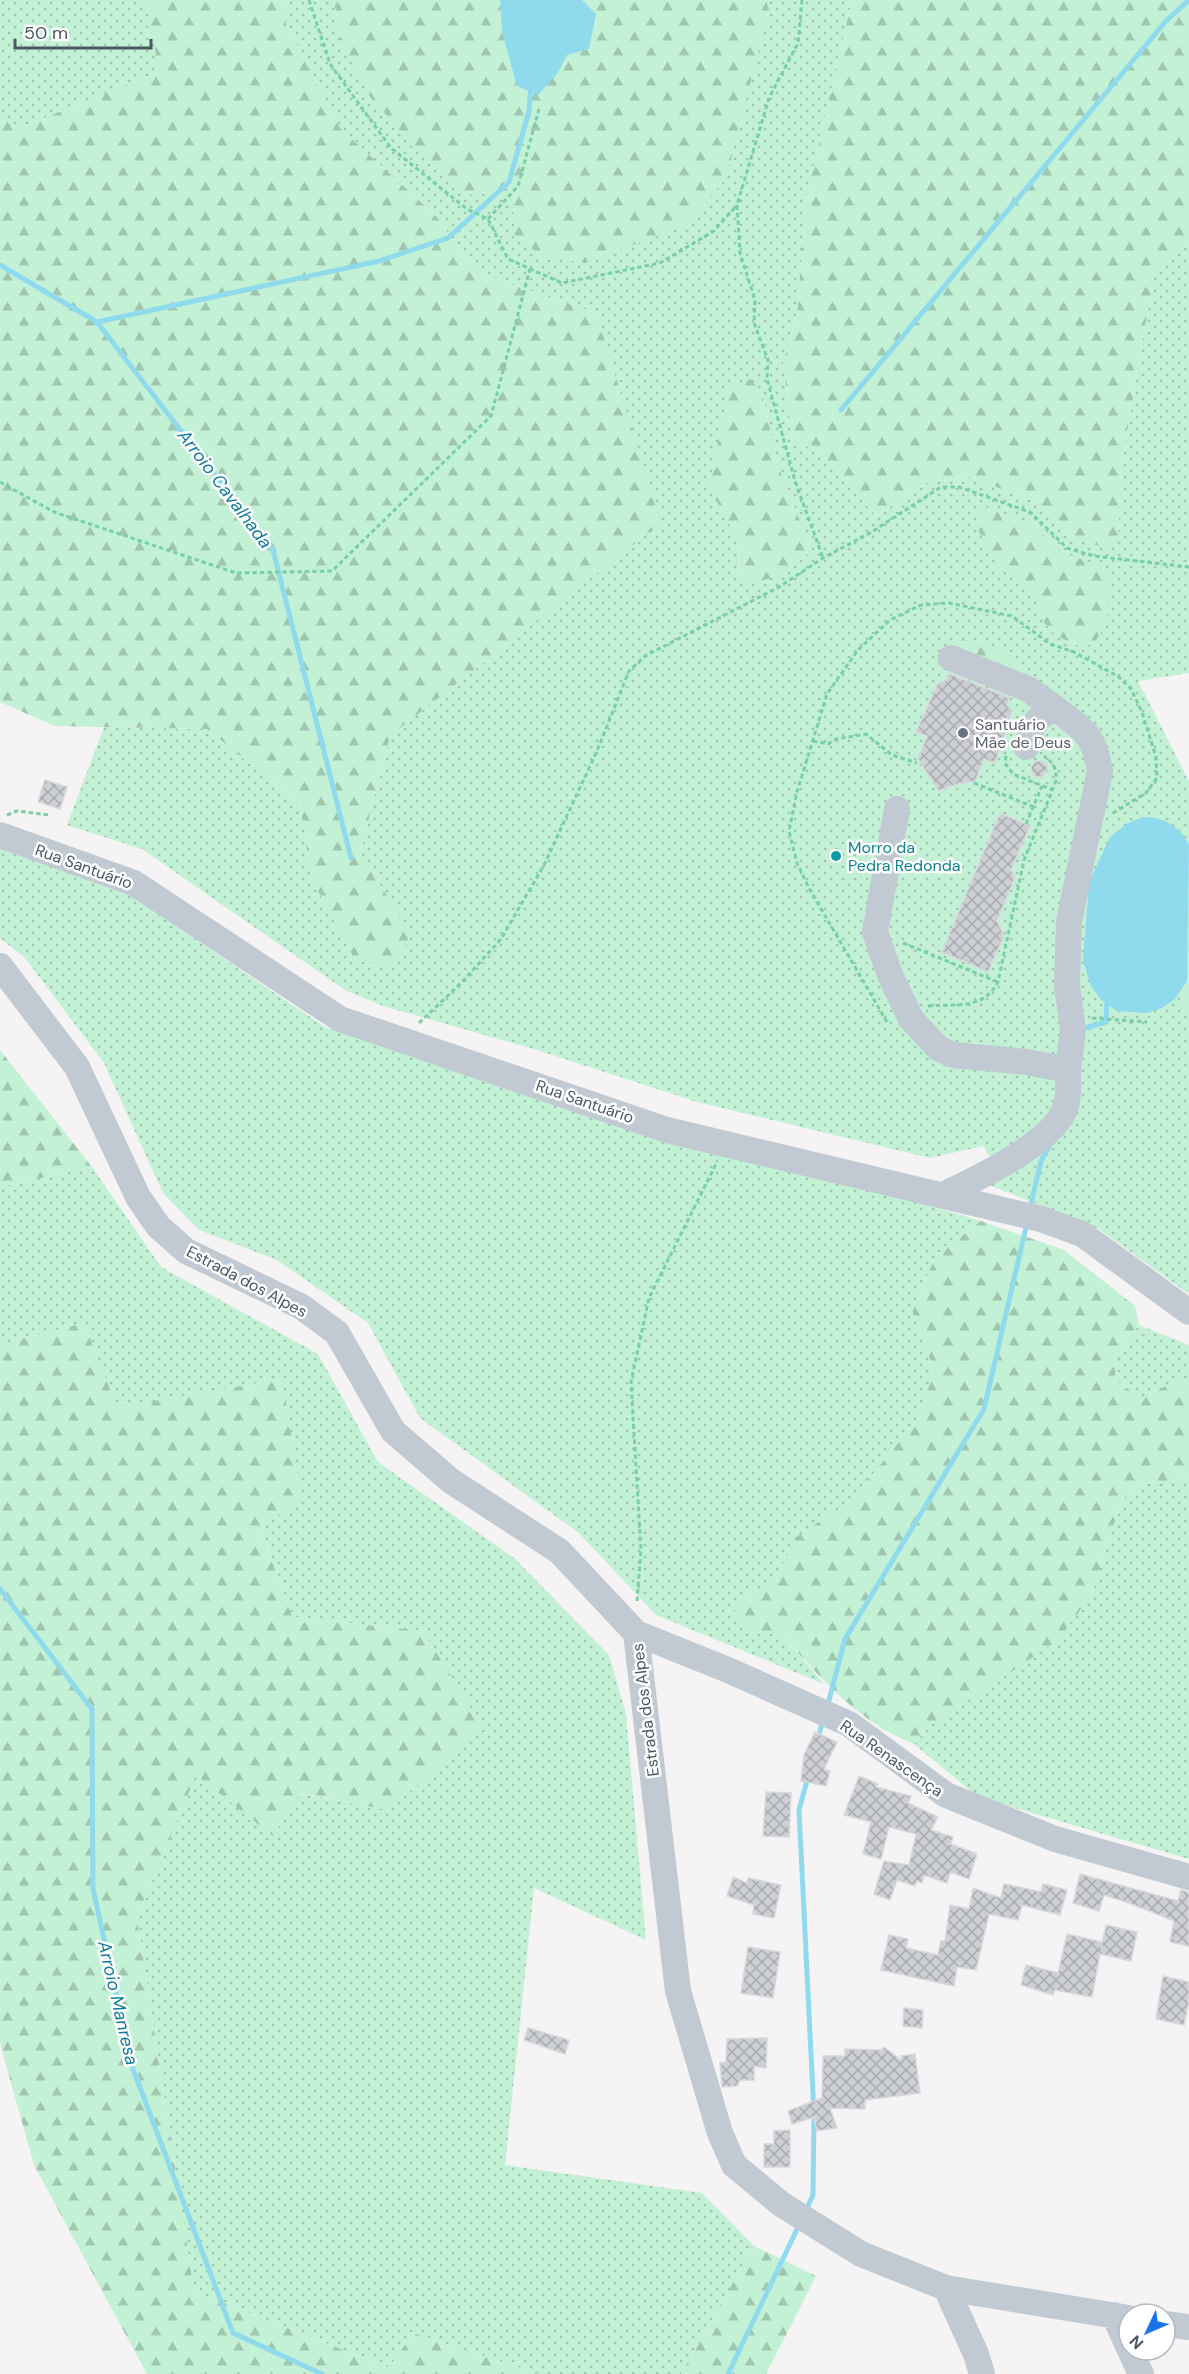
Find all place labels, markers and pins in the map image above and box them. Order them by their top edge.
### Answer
place label: Santuário Mãe de Deus [975,714,1071,753]
marker: Santuário Mãe de Deus [956,726,970,740]
place label: Morro da Pedra Redonda [848,837,960,876]
marker: Morro da Pedra Redonda [829,849,843,863]

